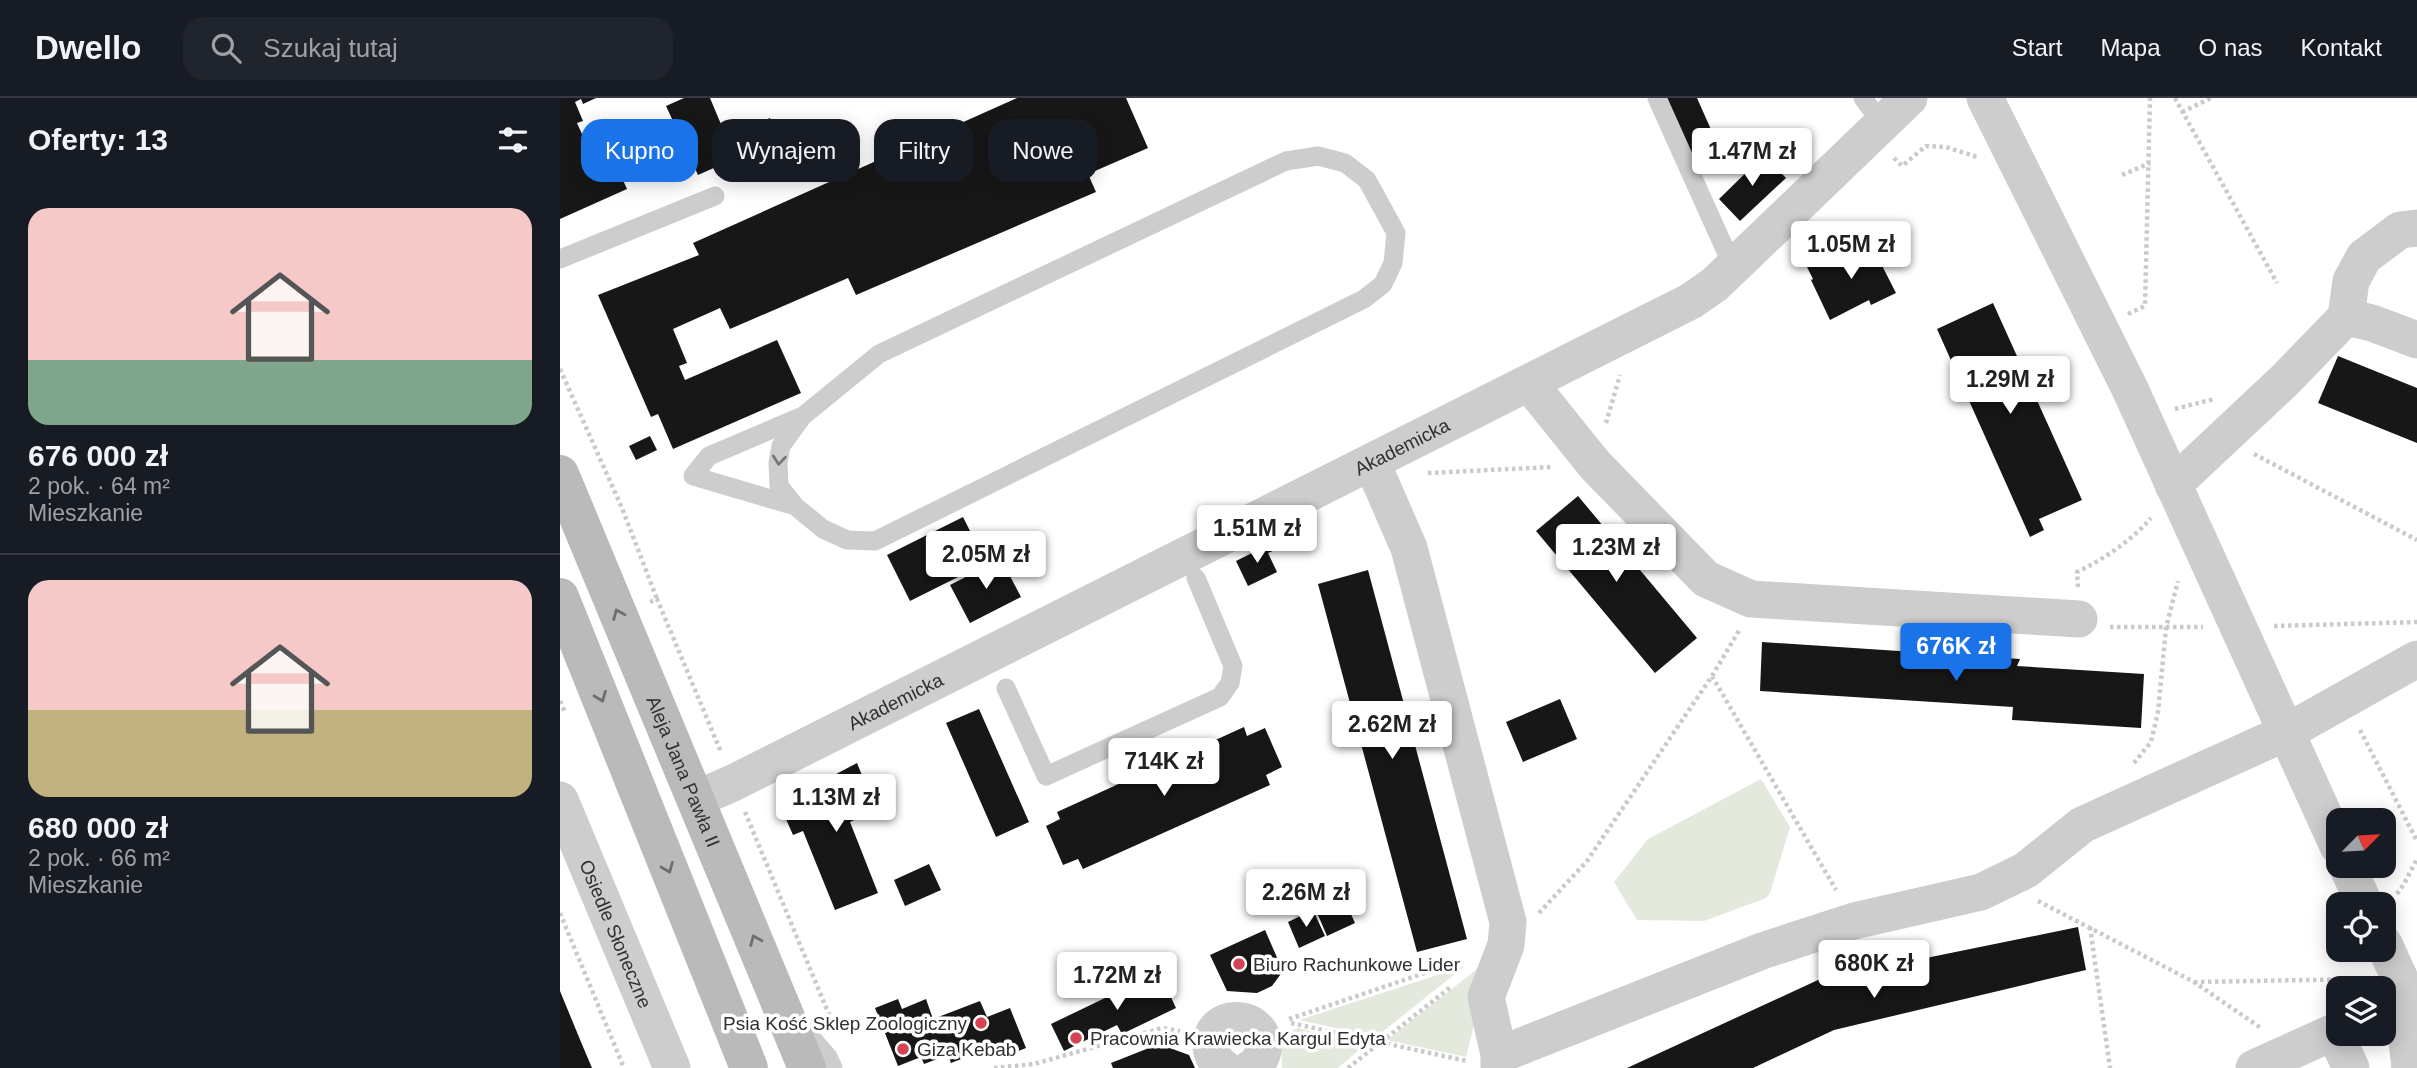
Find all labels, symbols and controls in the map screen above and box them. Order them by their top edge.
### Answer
search box [183,17,673,80]
text: Dwello [35,29,141,66]
icon: search [207,29,245,67]
text: Szukaj tutaj [263,33,398,63]
text: Start [2012,34,2063,61]
text: Mapa [2101,34,2161,61]
text: O nas [2199,34,2263,61]
text: Kontakt [2301,34,2382,61]
chip: Kupno [581,119,698,182]
chip: Wynajem [712,119,860,182]
chip: Filtry [874,119,974,182]
chip: Nowe [988,119,1098,182]
icon: filters [494,121,532,159]
text: Oferty: 13 [28,123,168,156]
pin: 1.47M zł [1680,129,1824,188]
text: 1.47M zł [1708,138,1796,164]
pin: 1.05M zł [1779,222,1923,281]
text: 1.05M zł [1807,231,1895,257]
icon: home [217,254,343,380]
pin: 1.29M zł [1938,356,2082,416]
text: 1.29M zł [1966,366,2054,392]
street label: Akademicka [1351,414,1453,479]
text: 676 000 zł [28,439,168,472]
one-way arrow [772,455,787,466]
text: 2 pok. · 64 m² [28,473,170,499]
text: Mieszkanie [28,500,143,526]
pin: 1.51M zł [1185,505,1329,565]
text: 1.51M zł [1213,515,1301,541]
pin: 1.23M zł [1544,524,1688,584]
pin: 2.05M zł [914,532,1058,591]
text: 1.23M zł [1572,534,1660,560]
text: 2.05M zł [942,541,1030,567]
one-way arrow [613,608,627,620]
pin: 676K zł [1891,624,2021,683]
icon: home [217,626,343,752]
text: 676K zł [1916,633,1996,659]
street label: Akademicka [844,668,947,734]
one-way arrow [593,691,607,703]
street label: Aleja Jana Pawła II [643,693,724,850]
pin: 2.62M zł [1320,702,1464,761]
text: 2.62M zł [1348,711,1436,737]
pin: 714K zł [1099,738,1229,798]
text: 714K zł [1124,748,1204,774]
pin: 1.13M zł [764,774,908,834]
text: 1.13M zł [792,784,880,810]
north arrow [2326,808,2396,878]
map controls [2326,808,2396,1046]
text: 680 000 zł [28,811,168,844]
text: 2 pok. · 66 m² [28,845,170,871]
street label: Osiedle Słoneczne [576,857,656,1011]
one-way arrow [660,861,674,873]
pin: 2.26M zł [1234,870,1378,929]
text: Mieszkanie [28,872,143,898]
text: 2.26M zł [1262,879,1350,905]
button: locate [2326,892,2396,962]
one-way arrow [749,934,763,946]
pin: 680K zł [1809,940,1939,1000]
text: 680K zł [1834,950,1914,976]
pin: 1.72M zł [1045,953,1189,1012]
place label: Biuro Rachunkowe Lider [1253,954,1461,975]
marker: Biuro Rachunkowe Lider [1231,956,1247,972]
text: 1.72M zł [1073,962,1161,988]
button: layers [2326,976,2396,1046]
place label: Psia Kość Sklep Zoologiczny [723,1013,967,1034]
marker: Psia Kość Sklep Zoologiczny [973,1015,989,1031]
place label: Pracownia Krawiecka Kargul Edyta [1090,1028,1386,1049]
marker: Pracownia Krawiecka Kargul Edyta [1068,1030,1084,1046]
place label: Giza Kebab [917,1039,1016,1060]
marker: Giza Kebab [895,1041,911,1057]

